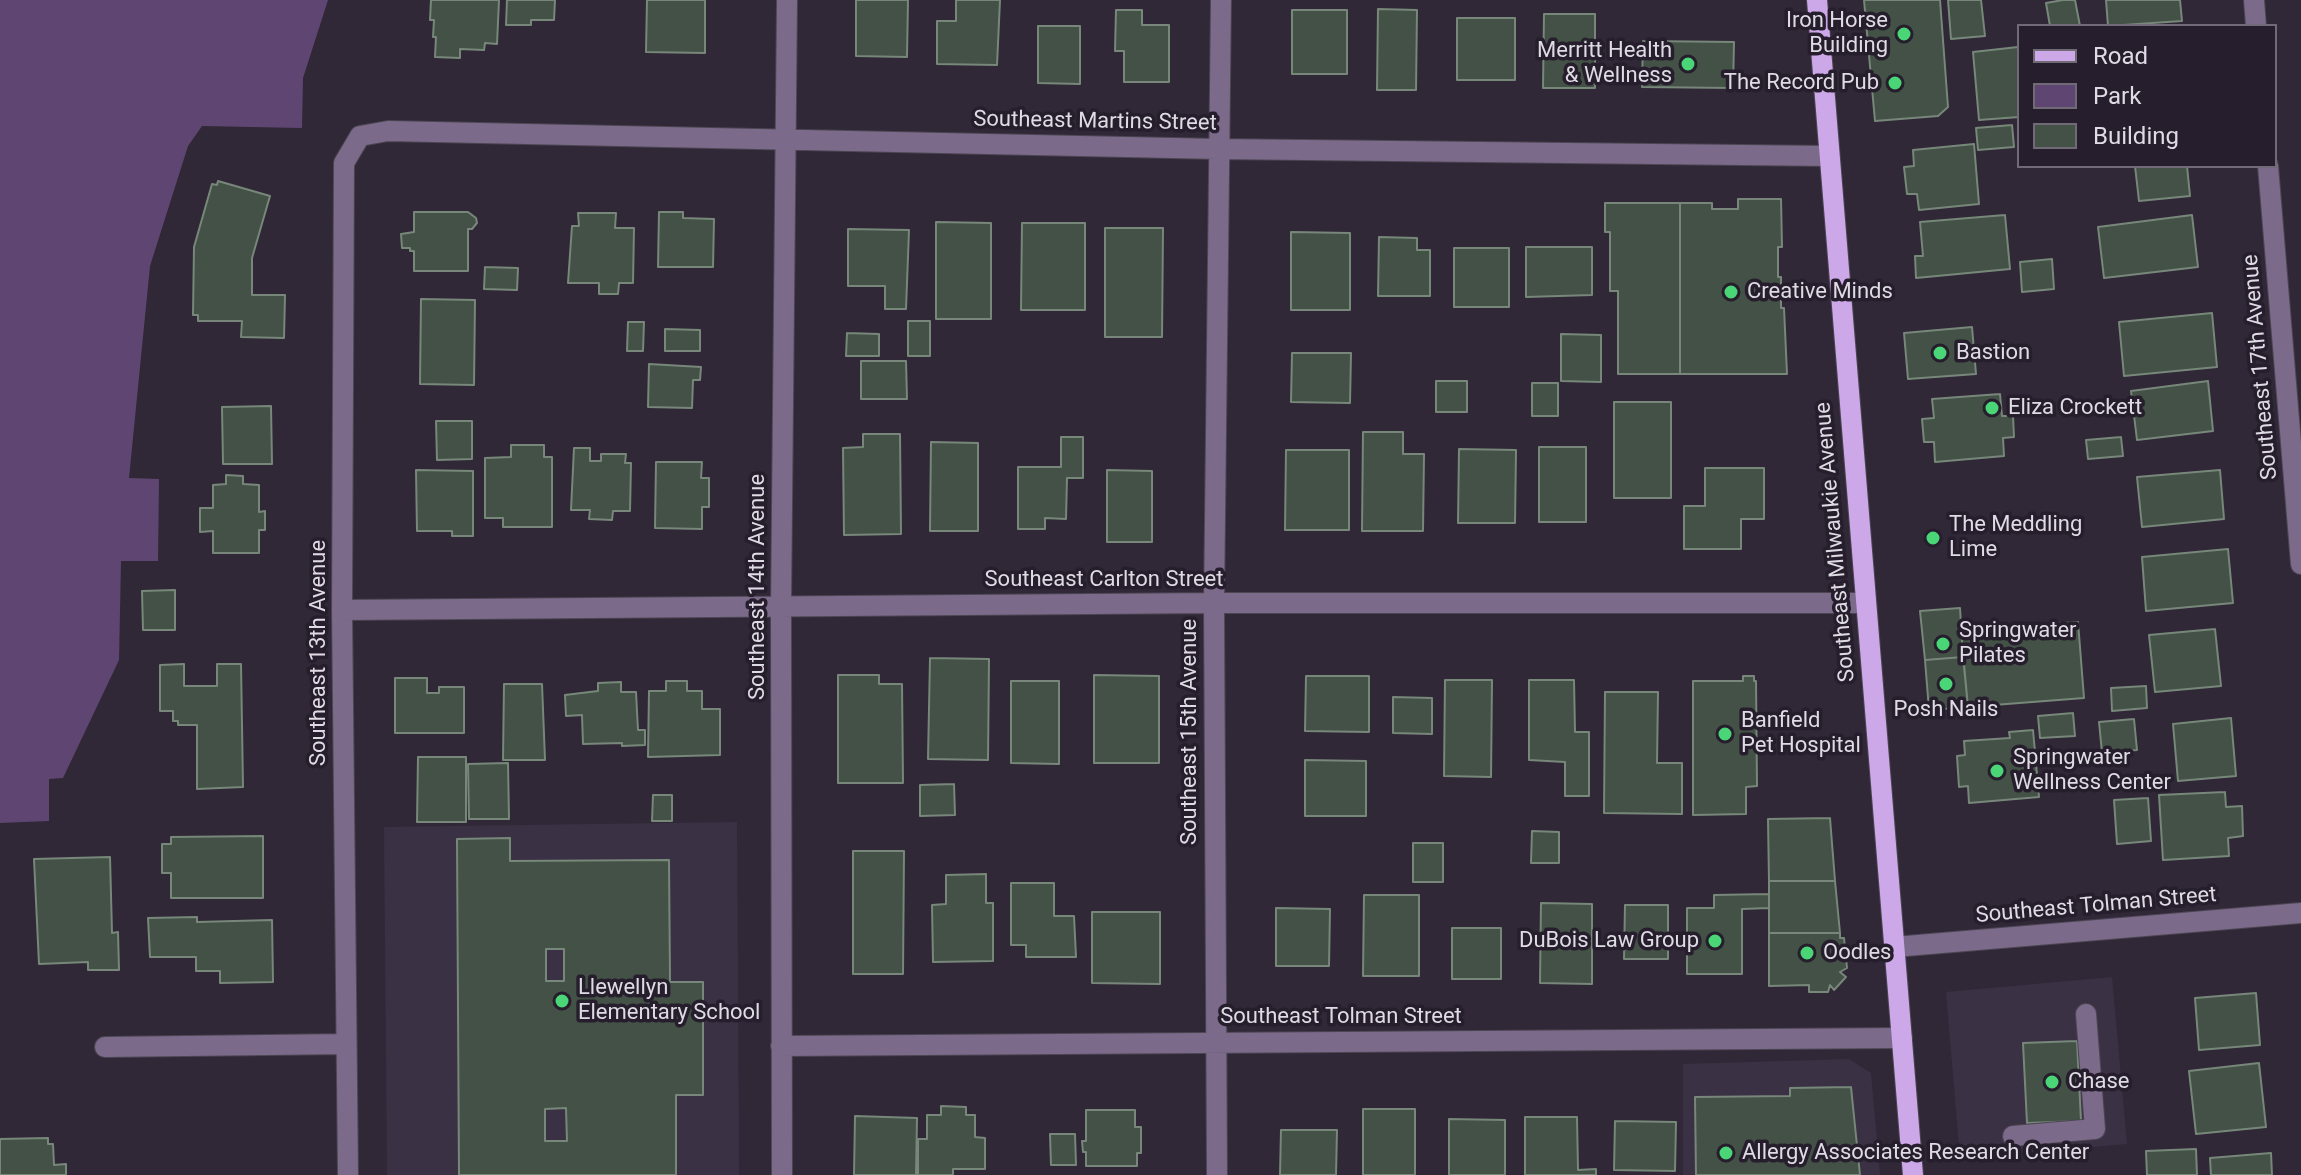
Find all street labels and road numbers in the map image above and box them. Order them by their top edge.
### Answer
street label: Southeast Martins Street [973,107,1217,137]
street label: Southeast 17th Avenue [2238,253,2284,481]
street label: Southeast Milwaukie Avenue [1811,401,1861,683]
street label: Southeast 14th Avenue [745,474,771,700]
street label: Southeast 13th Avenue [306,540,332,766]
street label: Southeast Carlton Street [985,567,1223,593]
street label: Southeast 15th Avenue [1177,619,1203,845]
street label: Southeast Tolman Street [1975,882,2217,930]
street label: Southeast Tolman Street [1220,1004,1462,1030]

